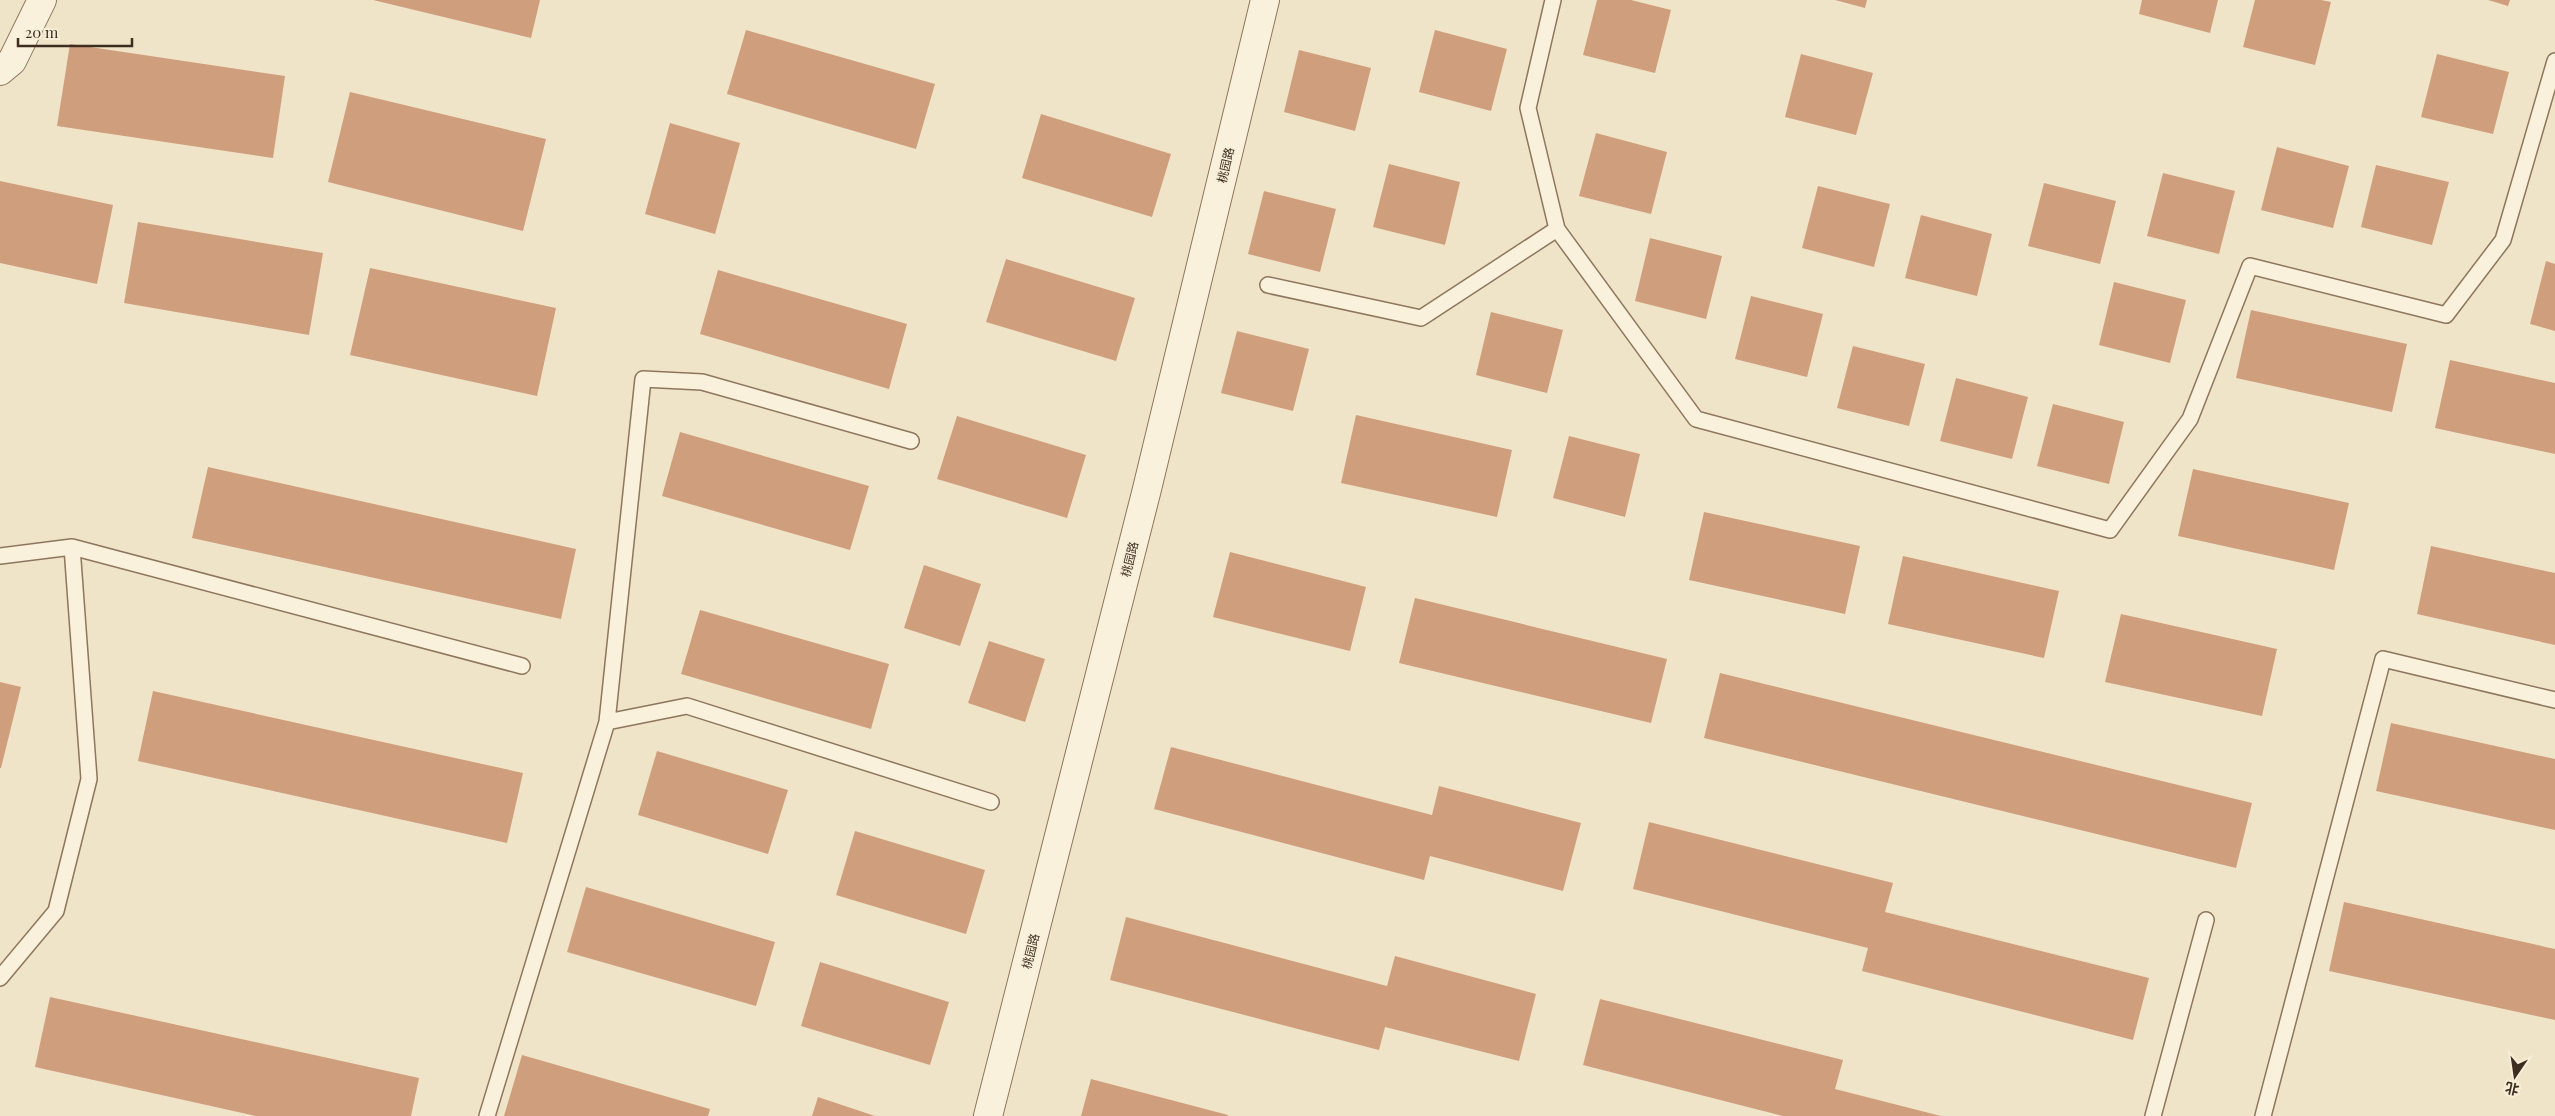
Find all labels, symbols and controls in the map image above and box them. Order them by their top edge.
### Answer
scale bar [18,15,131,47]
text: 20 m [25,22,59,42]
street label: 桃园路 [1213,146,1237,184]
street label: 桃园路 [1117,540,1141,578]
street label: 桃园路 [1018,932,1042,970]
north arrow [2490,1051,2540,1101]
text: 北 [2503,1078,2521,1100]

